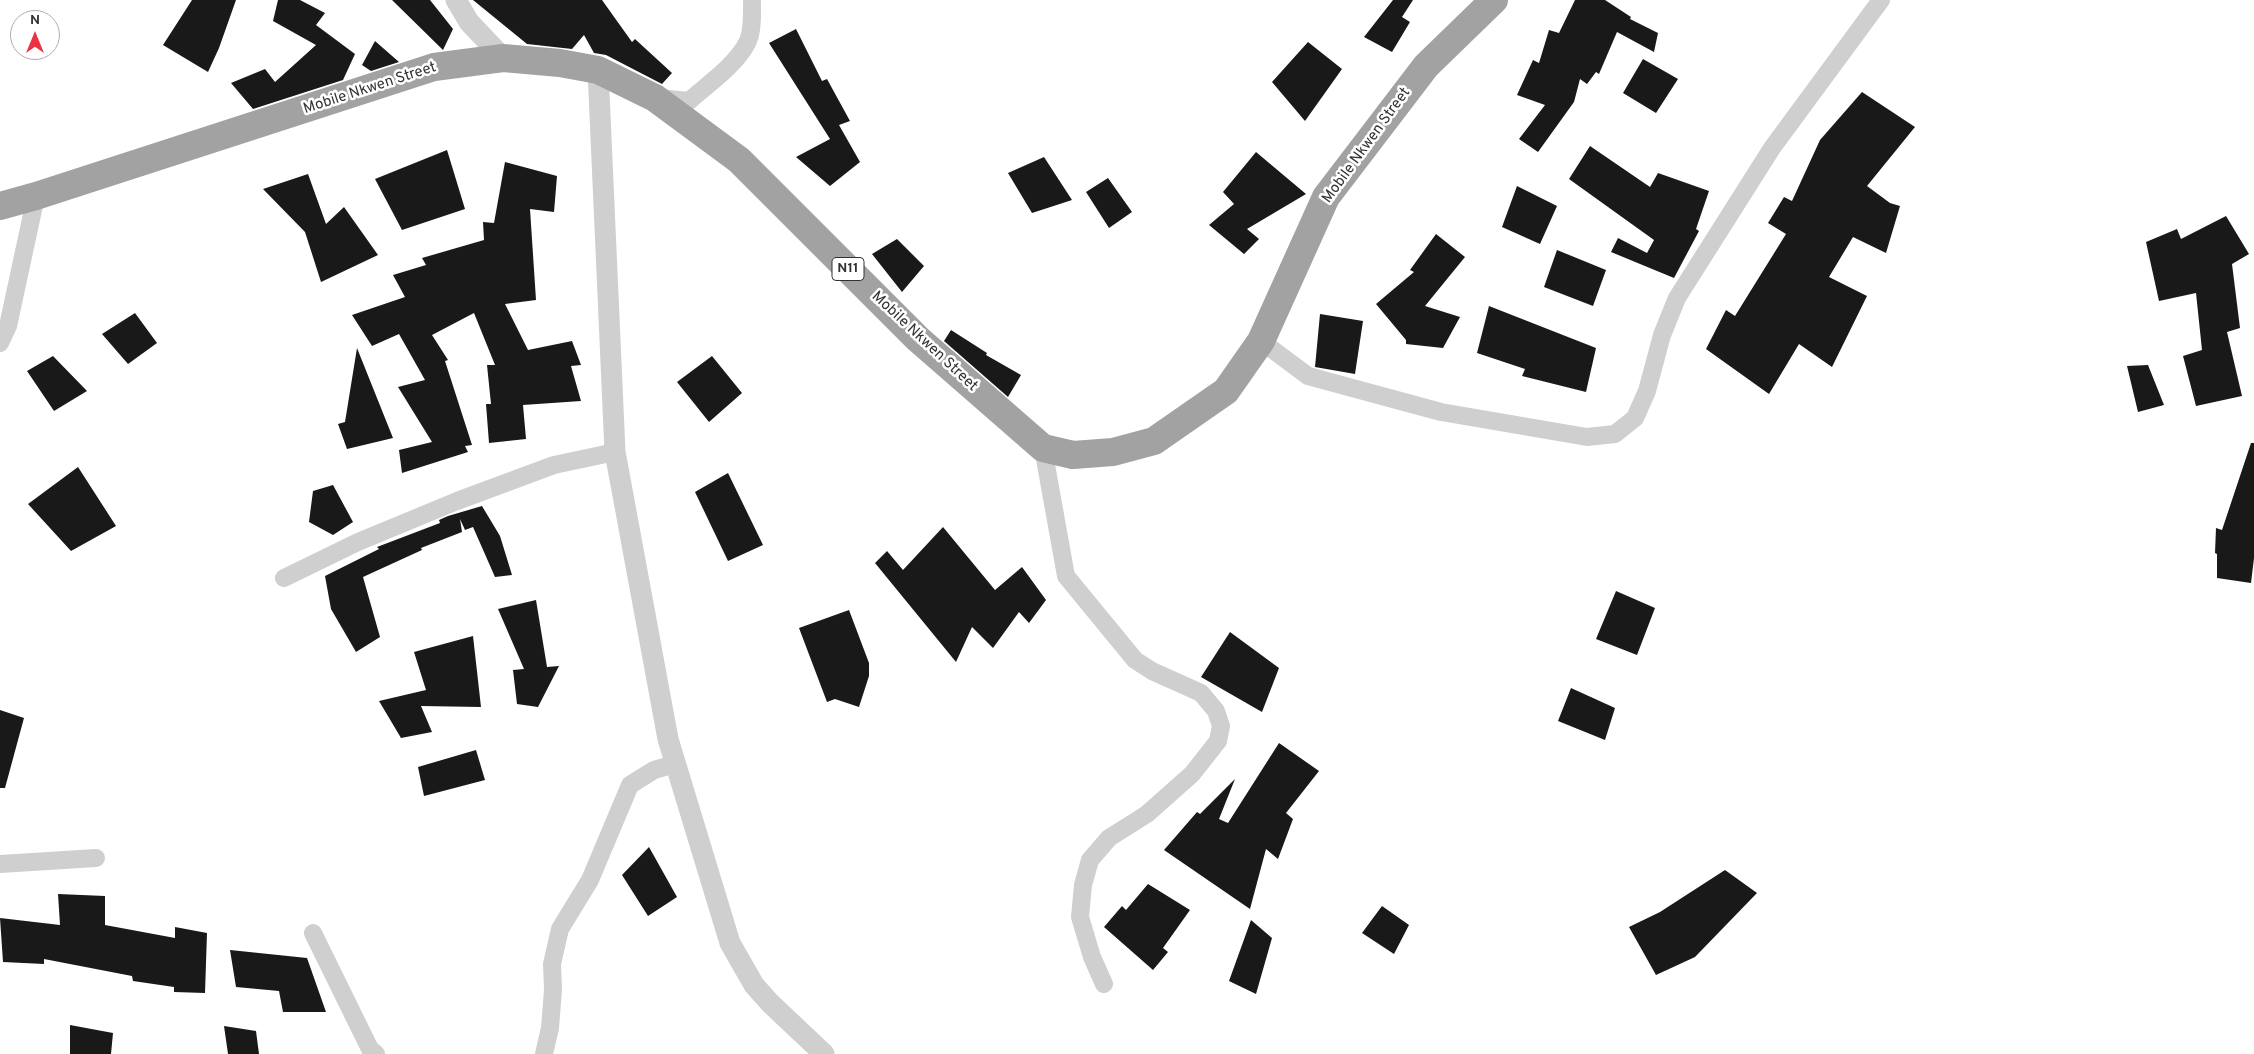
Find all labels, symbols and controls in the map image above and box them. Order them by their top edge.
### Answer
north arrow [10,10,60,60]
text: N [30,12,40,29]
street label: Mobile Nkwen Street [301,59,439,119]
street label: Mobile Nkwen Street [1319,85,1415,207]
road number: N11 [832,258,864,280]
street label: Mobile Nkwen Street [867,288,981,396]

